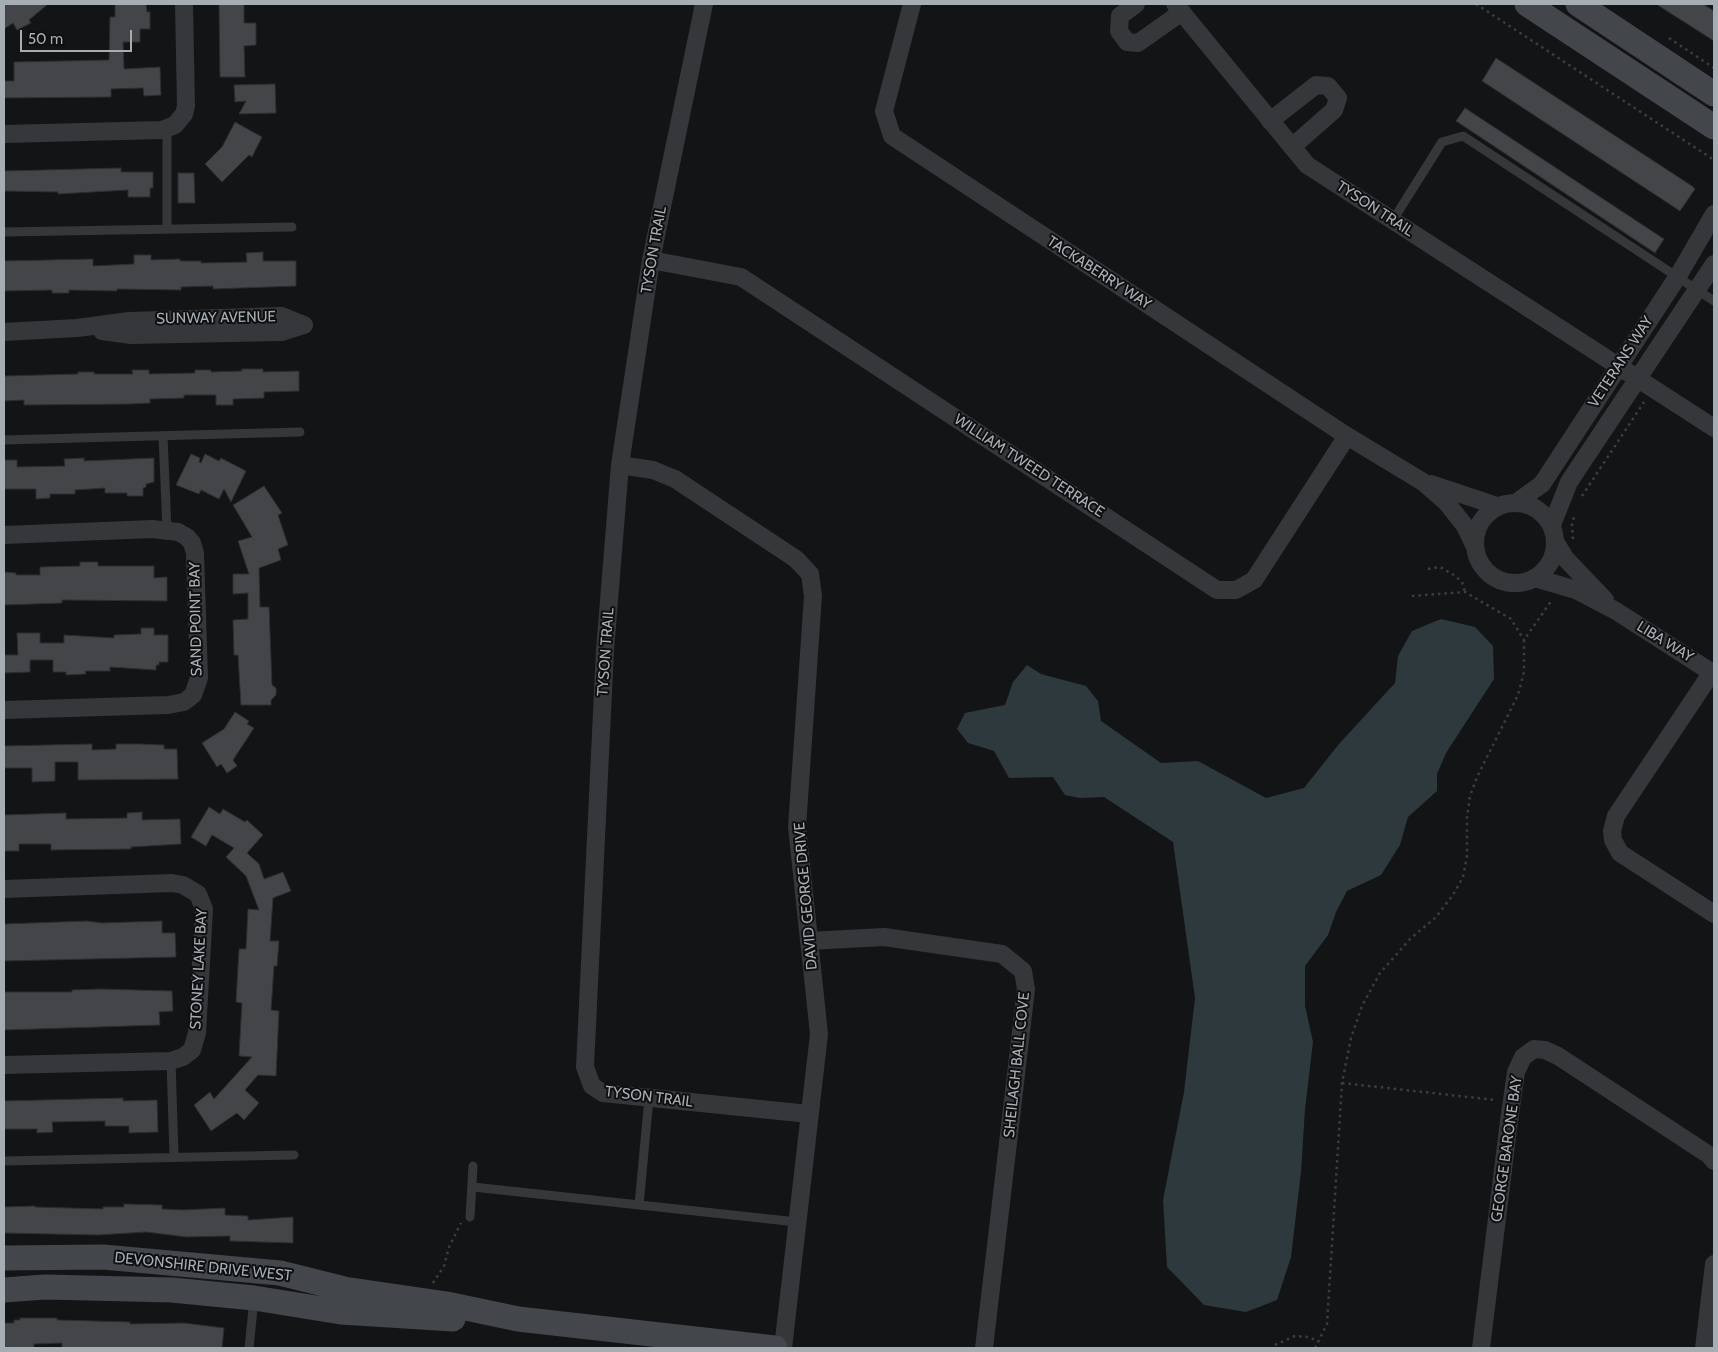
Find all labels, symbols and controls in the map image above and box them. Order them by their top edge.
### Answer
scale bar [22,20,135,52]
text: 50 m [28,30,63,48]
street label: TYSON TRAIL [1333,177,1417,241]
street label: TYSON TRAIL [637,205,671,295]
street label: TACKABERRY WAY [1043,233,1155,313]
street label: SUNWAY AVENUE [156,308,276,328]
street label: VETERANS WAY [1585,313,1657,411]
street label: WILLIAM TWEED TERRACE [950,411,1108,521]
street label: SAND POINT BAY [186,562,206,676]
street label: TYSON TRAIL [594,607,618,697]
street label: LIBA WAY [1633,618,1697,666]
street label: DAVID GEORGE DRIVE [791,821,821,971]
street label: STONEY LAKE BAY [187,908,211,1030]
street label: SHEILAGH BALL COVE [1000,991,1034,1139]
street label: GEORGE BARONE BAY [1488,1075,1526,1223]
street label: TYSON TRAIL [604,1083,694,1111]
street label: DEVONSHIRE DRIVE WEST [114,1249,292,1285]

